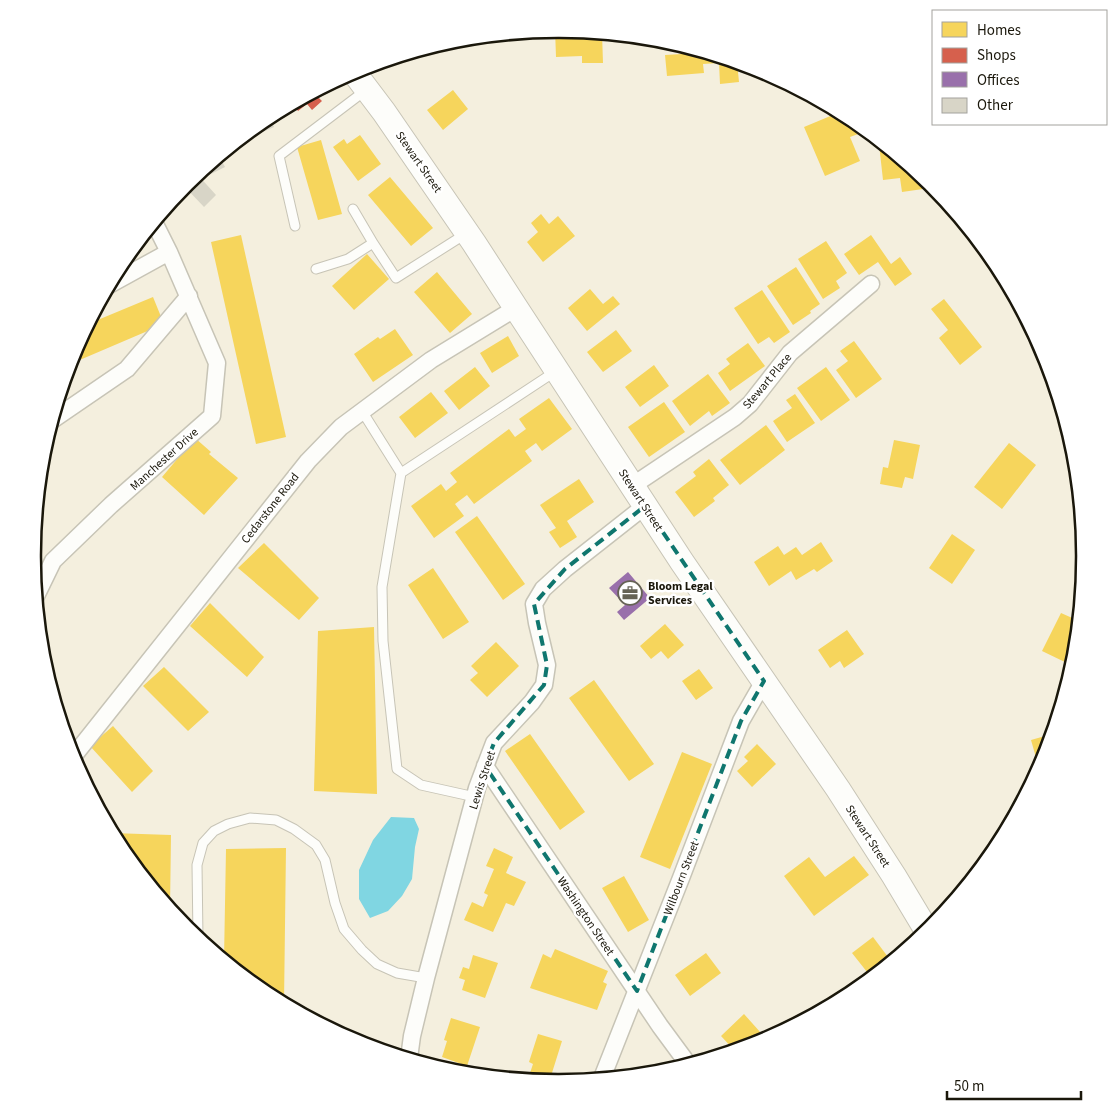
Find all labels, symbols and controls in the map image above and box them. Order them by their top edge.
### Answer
legend [932,10,1107,125]
text: Homes [977,20,1021,41]
text: Shops [977,45,1016,66]
text: Offices [977,70,1020,91]
text: Other [977,95,1014,116]
street label: Stewart Street [391,128,446,196]
street label: Stewart Place [739,350,796,413]
street label: Manchester Drive [127,424,202,495]
street label: Stewart Street [614,466,667,535]
street label: Cedarstone Road [237,469,303,547]
place label: Bloom Legal Services [648,578,713,609]
office icon: Bloom Legal Services [617,580,643,606]
street label: Lewis Street [465,749,500,812]
street label: Stewart Street [841,802,894,871]
street label: Wilbourn Street [659,839,703,918]
street label: Washington Street [553,873,618,959]
scale bar [947,1068,1081,1100]
text: 50 m [954,1076,984,1097]

